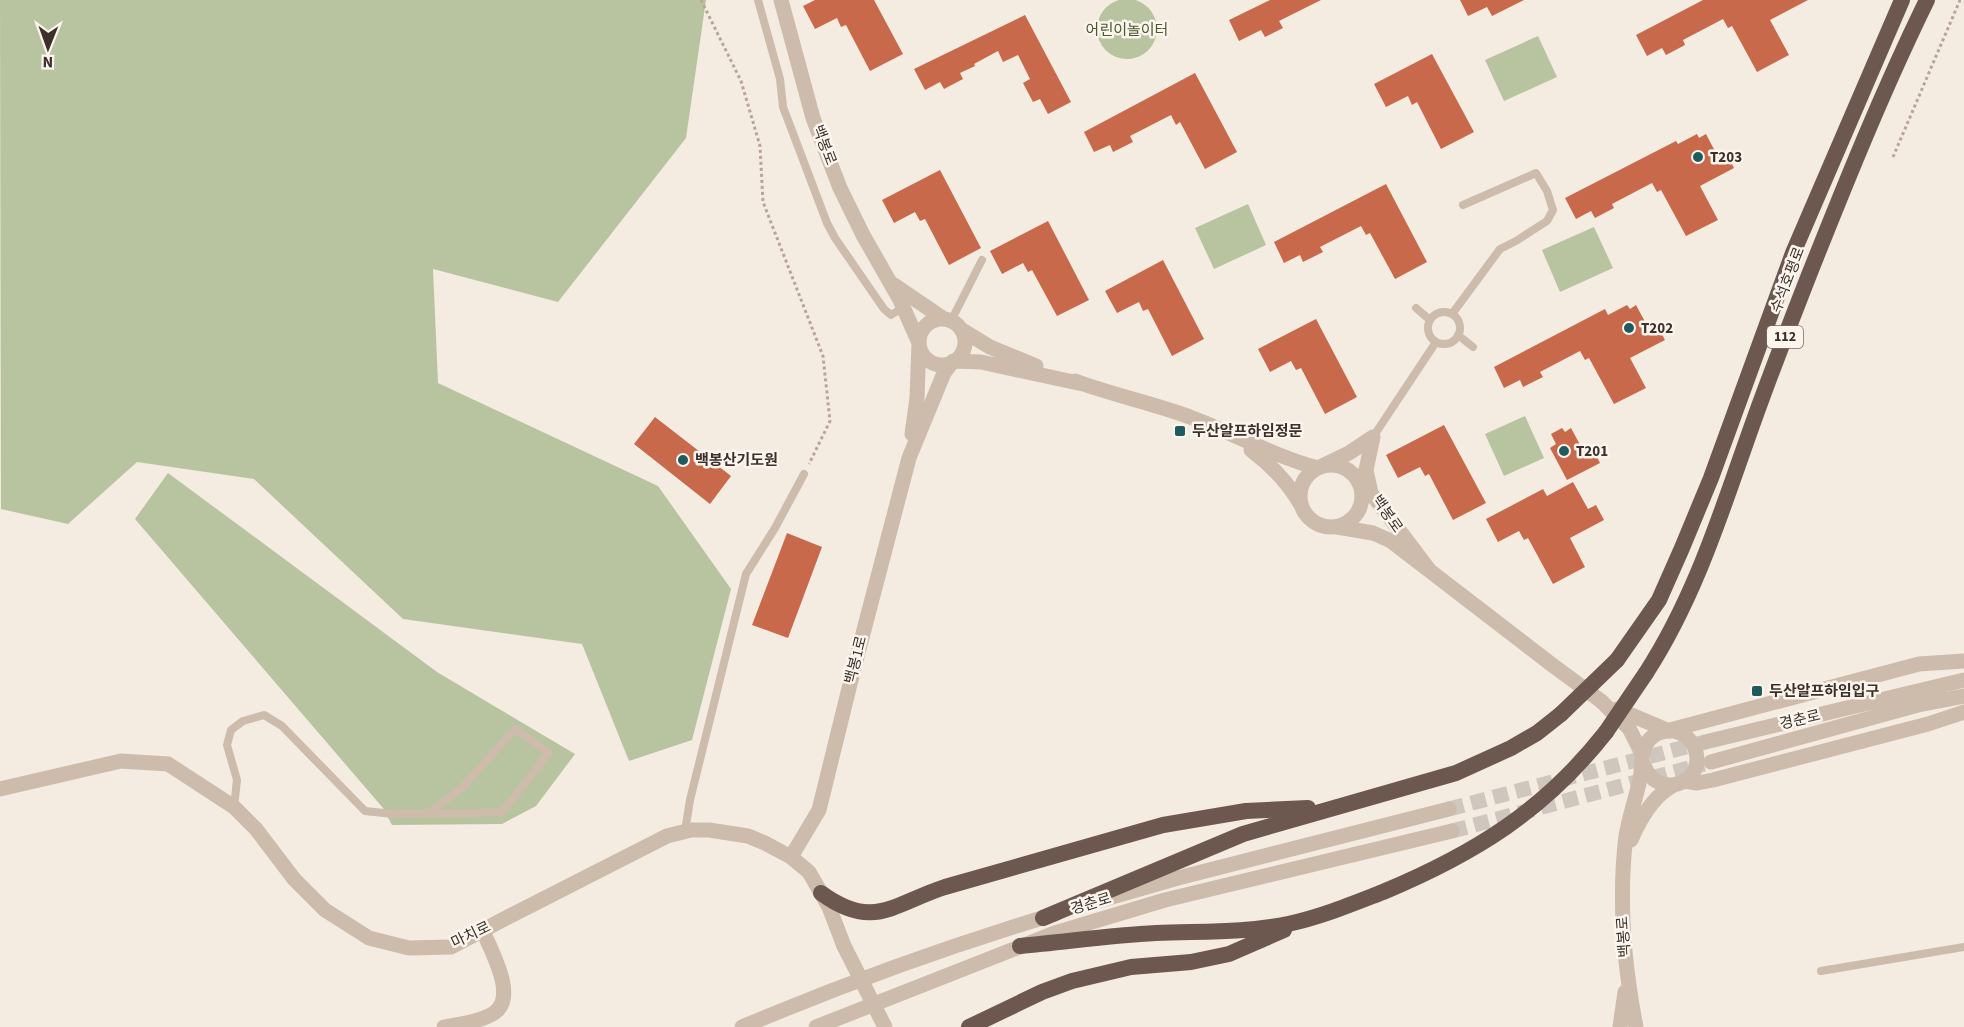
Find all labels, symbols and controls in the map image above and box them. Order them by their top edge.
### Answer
north arrow [18,18,78,78]
park label: 어린이놀이터 [1086,20,1168,41]
text: N [42,51,53,73]
street label: 백봉로 [807,122,841,168]
place label: T203 [1710,147,1742,168]
marker: T203 [1691,150,1705,164]
street label: 수석호평로 [1766,244,1810,316]
place label: T202 [1641,318,1673,339]
marker: T202 [1622,321,1636,335]
road number: 112 [1767,326,1803,348]
place label: 두산알프하임정문 [1192,421,1303,442]
marker: 두산알프하임정문 [1173,424,1187,438]
place label: T201 [1576,441,1608,462]
marker: T201 [1557,444,1571,458]
place label: 백봉산기도원 [695,450,778,471]
marker: 백봉산기도원 [676,453,690,467]
street label: 백봉로 [1367,491,1407,537]
street label: 백봉1로 [840,634,872,686]
place label: 두산알프하임입구 [1769,681,1880,702]
marker: 두산알프하임입구 [1750,684,1764,698]
street label: 경춘로 [1777,705,1823,735]
street label: 경춘로 [1068,888,1114,920]
street label: 마치로 [448,916,494,954]
street label: 백봉로 [1612,916,1636,958]

